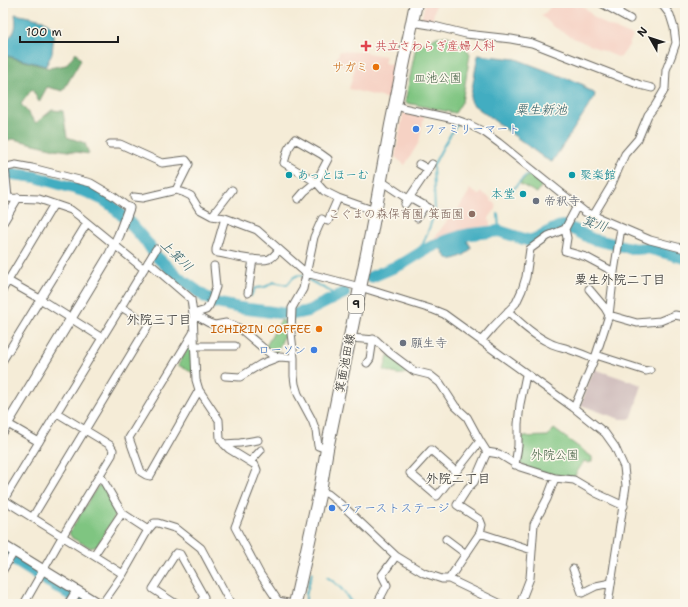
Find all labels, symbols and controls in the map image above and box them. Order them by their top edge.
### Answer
scale bar [20,18,118,44]
north arrow [630,18,670,58]
text: 100 m [26,24,62,40]
text: N [634,24,651,40]
place label: 共立さわらぎ産婦人科 [375,38,495,54]
marker: 共立さわらぎ産婦人科 [360,40,372,52]
place label: サガミ [332,59,368,75]
marker: サガミ [371,62,381,72]
park label: 皿池公園 [414,70,462,86]
water label: 粟生新池 [515,101,568,118]
place label: ファミリーマート [424,121,520,137]
marker: ファミリーマート [411,124,421,134]
place label: あっとほーむ [297,167,369,183]
place label: 聚楽館 [580,167,616,183]
marker: あっとほーむ [284,170,294,180]
marker: 聚楽館 [567,170,577,180]
place label: 本堂 [491,186,515,202]
marker: 本堂 [518,189,528,199]
place label: 帝釈寺 [544,193,580,209]
marker: 帝釈寺 [531,196,541,206]
place label: こぐまの森保育園 箕面園 [328,206,464,222]
marker: こぐまの森保育園 箕面園 [467,209,477,219]
water label: 箕川 [580,211,610,236]
water label: 上箕川 [157,236,197,275]
district label: 粟生外院二丁目 [574,271,666,288]
road number: 9 [348,295,364,313]
district label: 外院三丁目 [126,311,192,328]
place label: ICHIRIN COFFEE [211,321,311,337]
marker: ICHIRIN COFFEE [314,324,324,334]
street label: 箕面池田線 [331,332,359,394]
place label: 願生寺 [411,335,447,351]
marker: 願生寺 [398,338,408,348]
place label: ローソン [258,342,306,358]
marker: ローソン [309,345,319,355]
park label: 外院公園 [531,447,579,463]
district label: 外院二丁目 [425,470,491,487]
place label: ファーストステージ [340,500,449,516]
marker: ファーストステージ [327,503,337,513]

